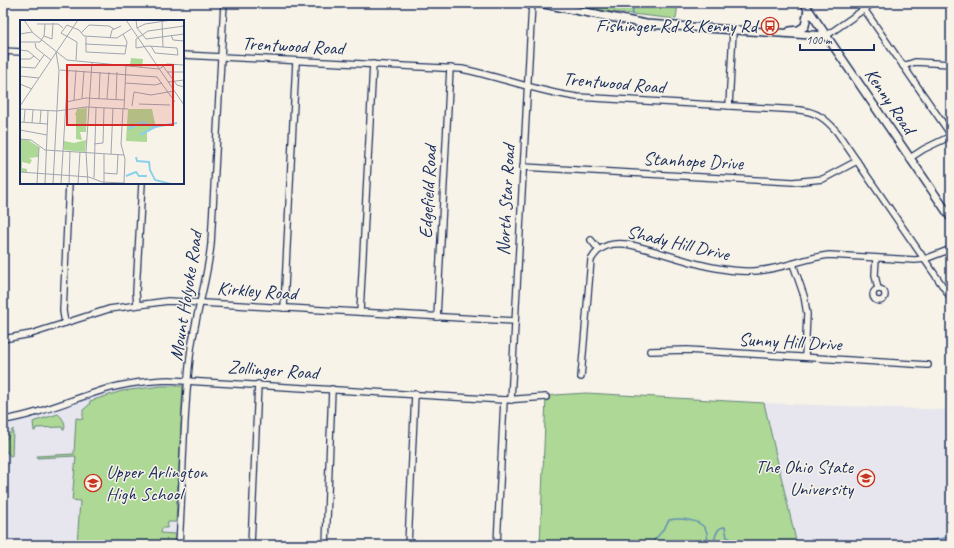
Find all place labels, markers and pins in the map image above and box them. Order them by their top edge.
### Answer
place label: Fishinger Rd & Kenny Rd [596,14,761,38]
bus stop icon: Fishinger Rd & Kenny Rd [760,16,780,36]
place label: The Ohio State University [755,455,855,501]
place label: Upper Arlington High School [106,460,209,506]
school or university icon: The Ohio State University [856,468,876,488]
school or university icon: Upper Arlington High School [83,473,103,493]

